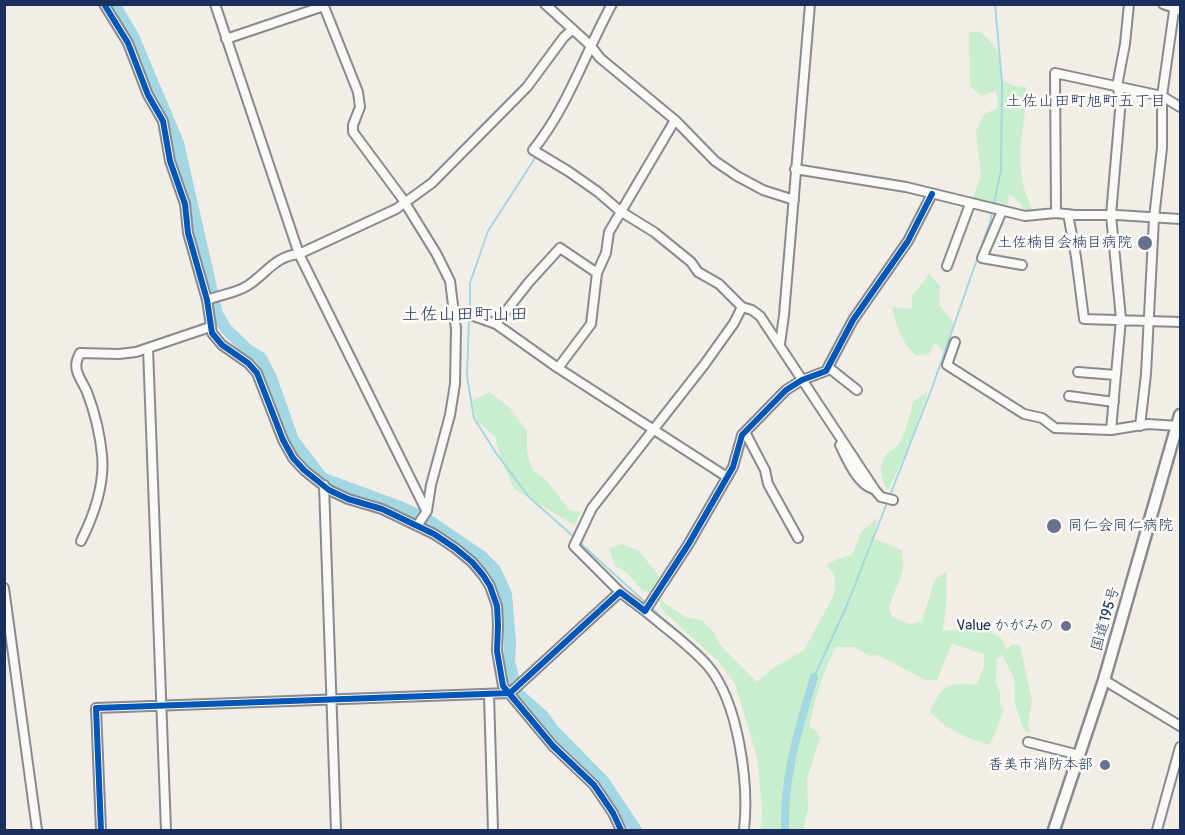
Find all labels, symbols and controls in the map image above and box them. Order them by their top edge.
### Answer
district label: 土佐山田町旭町五丁目 [1006,92,1166,112]
place label: 土佐楠目会楠目病院 [997,234,1132,252]
marker: 土佐楠目会楠目病院 [1136,234,1154,252]
district label: 土佐山田町山田 [402,304,528,326]
marker: 同仁会同仁病院 [1045,517,1063,535]
place label: 同仁会同仁病院 [1068,517,1173,535]
street label: 国道195号 [1088,584,1124,654]
place label: Value かがみの [956,617,1054,635]
marker: Value かがみの [1059,619,1073,633]
place label: 香美市消防本部 [988,756,1093,774]
marker: 香美市消防本部 [1098,758,1112,772]

